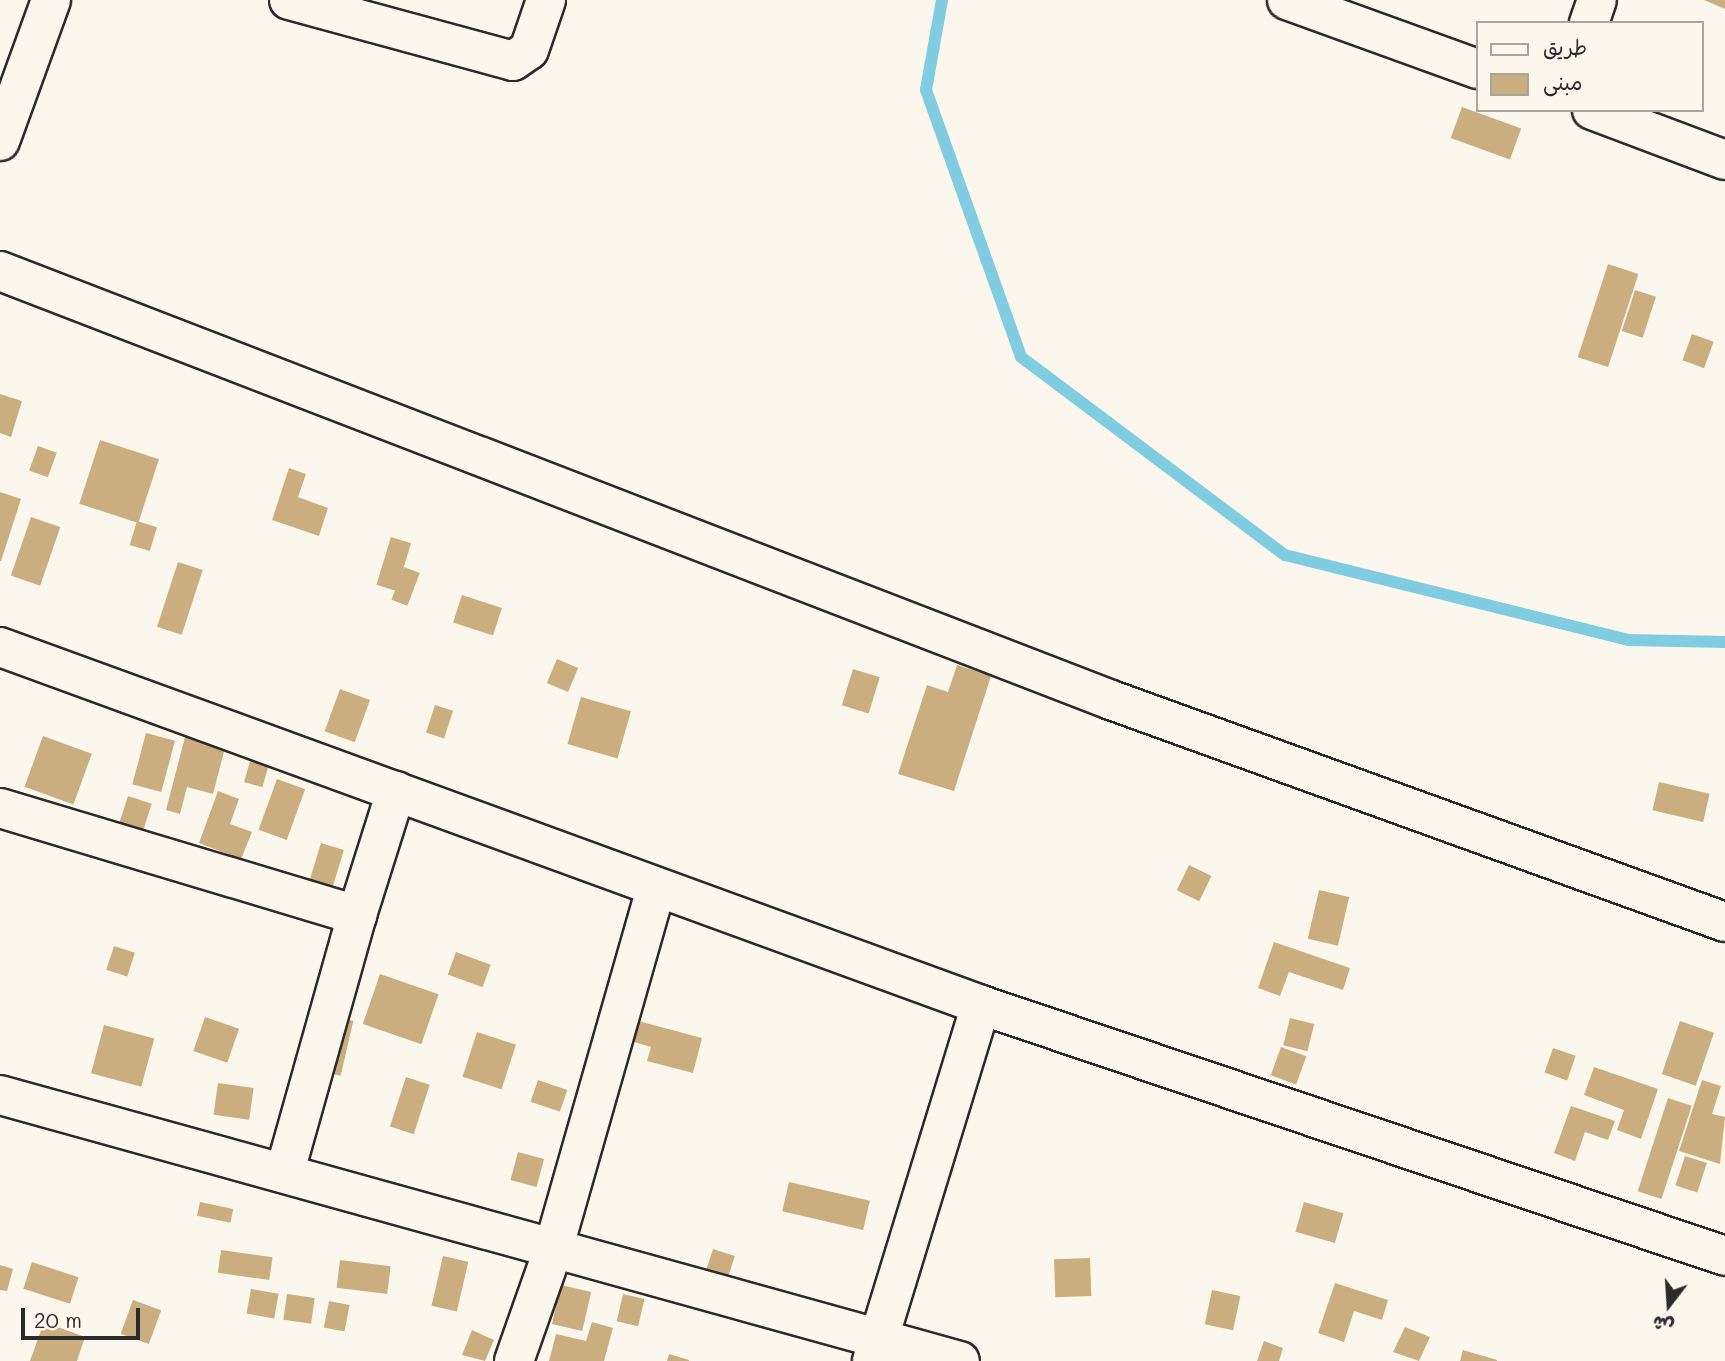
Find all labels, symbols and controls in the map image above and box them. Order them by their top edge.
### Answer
legend [1476,21,1704,112]
text: طريق [1543,33,1587,60]
text: مبنى [1543,68,1582,95]
north arrow [1634,1270,1704,1340]
scale bar [24,1294,144,1338]
text: 20 m [34,1306,82,1333]
text: ش [1649,1311,1676,1341]

